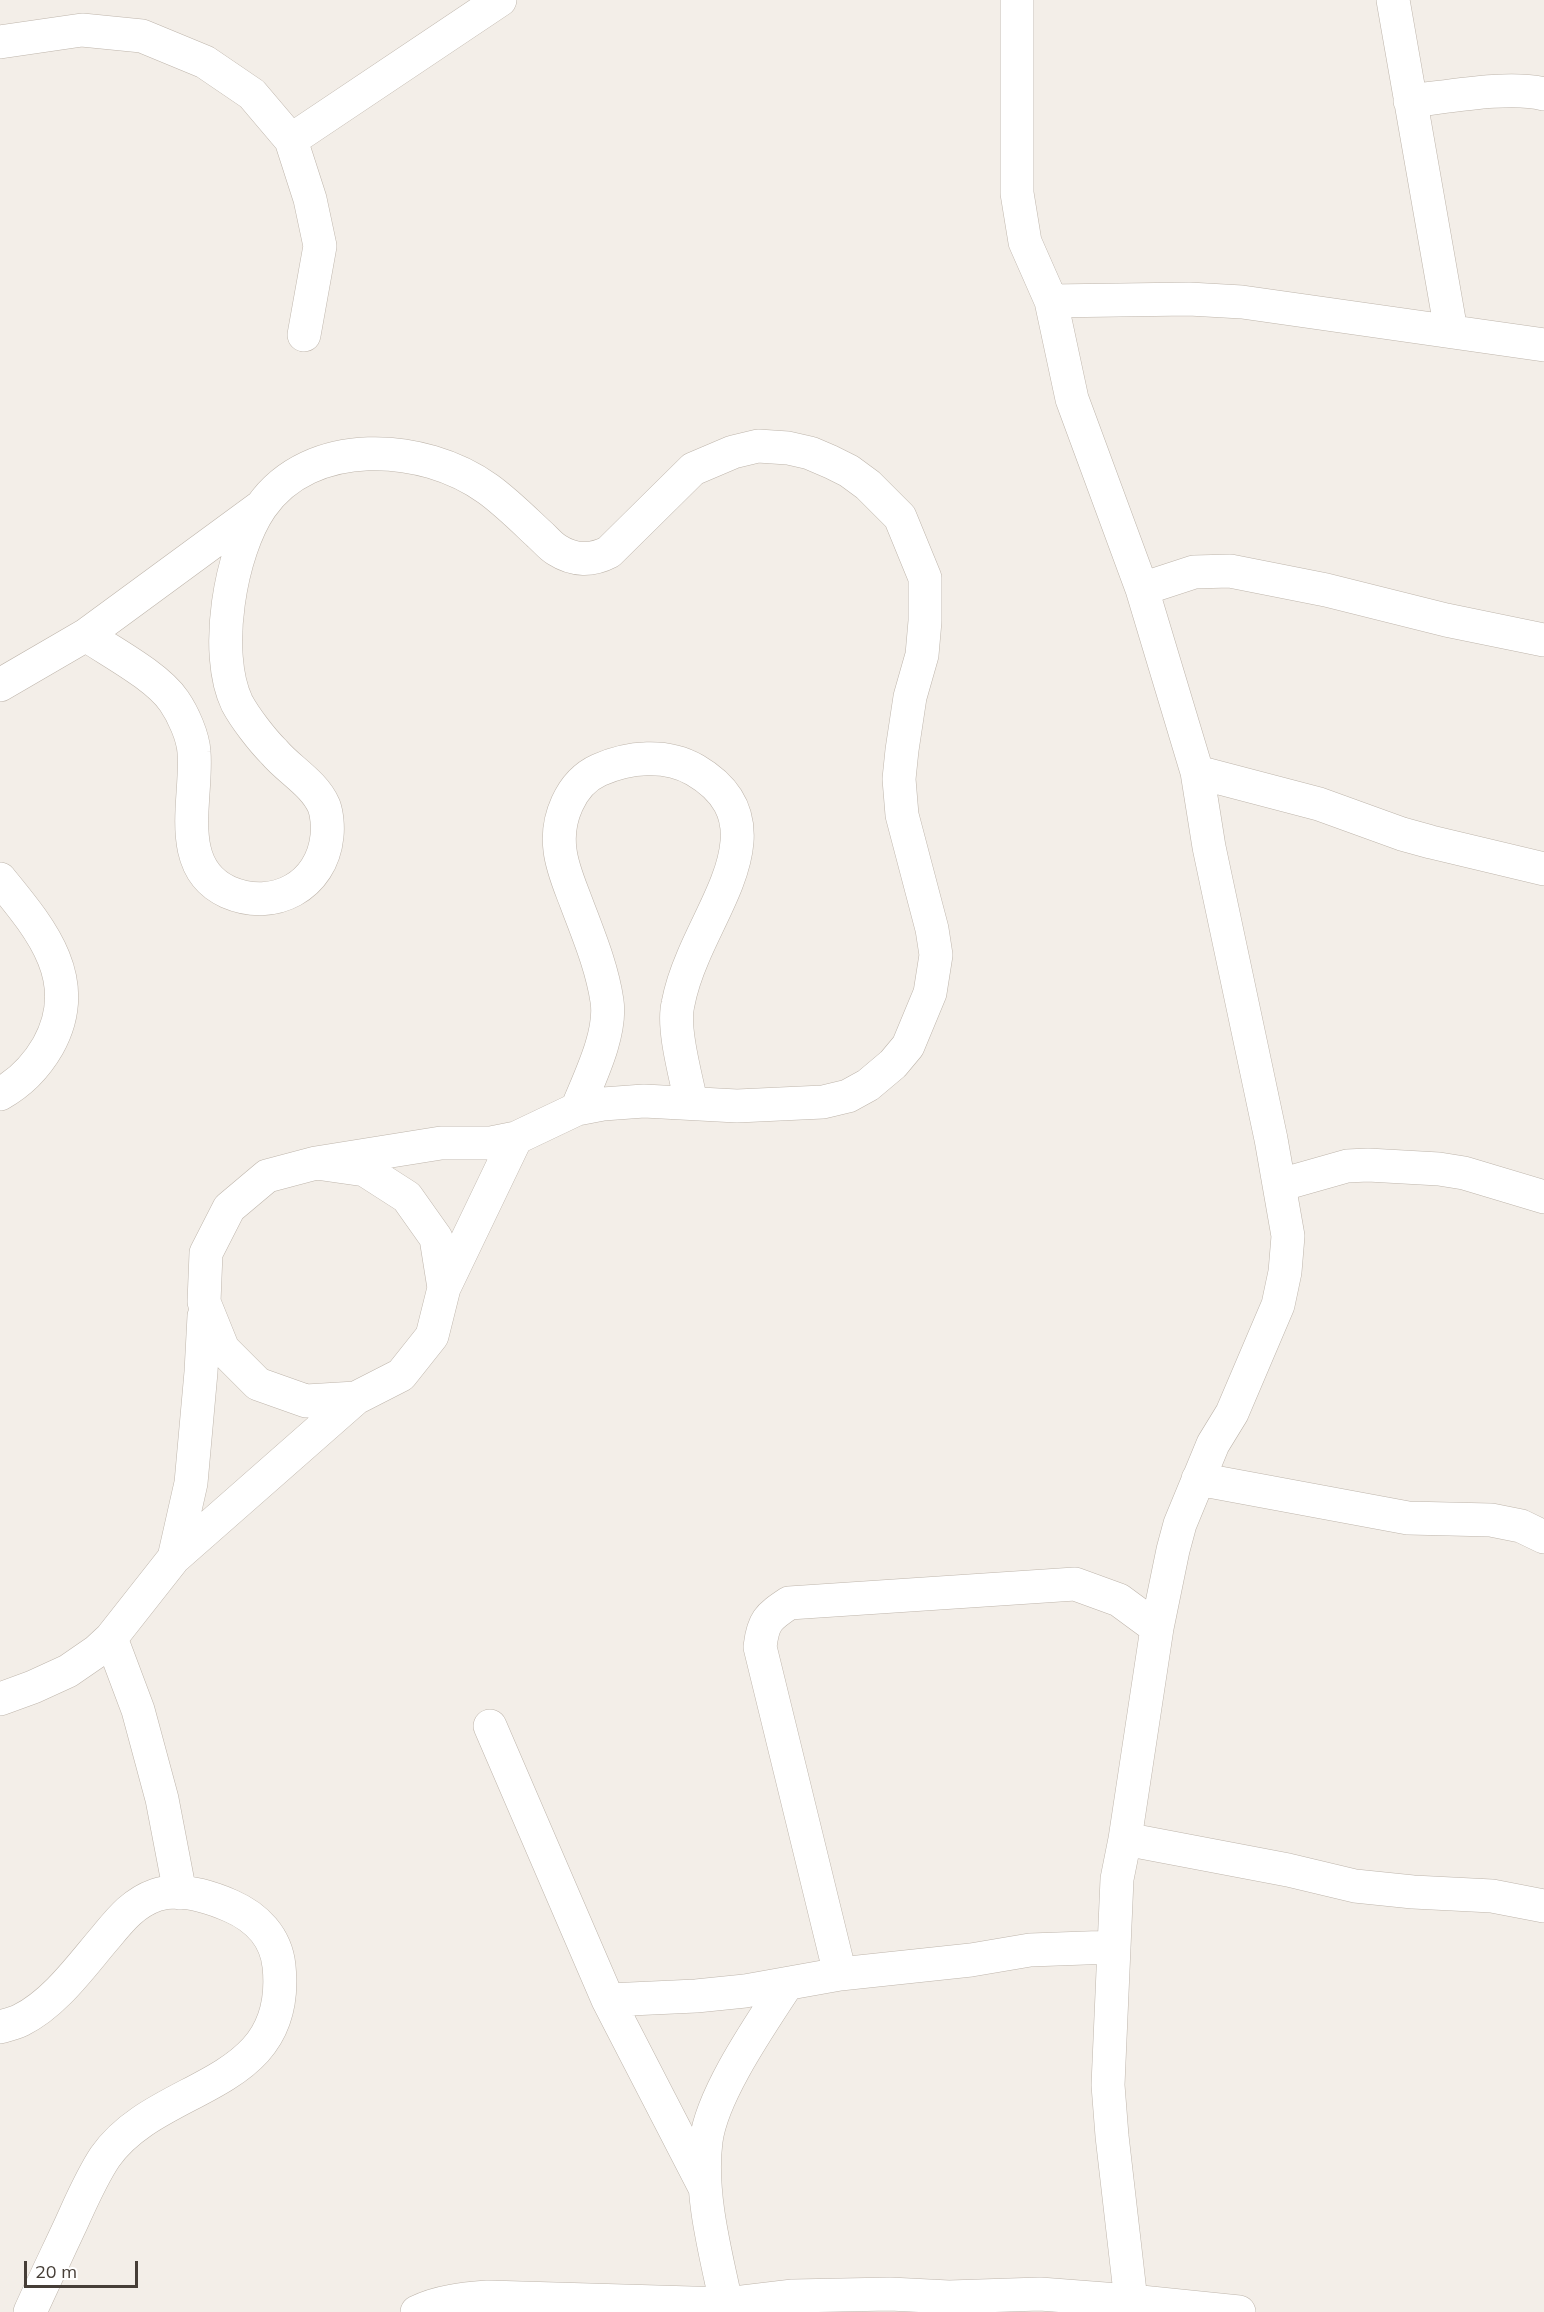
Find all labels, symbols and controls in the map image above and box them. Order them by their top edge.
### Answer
scale bar [27,2249,141,2287]
text: 20 m [35,2260,77,2283]

